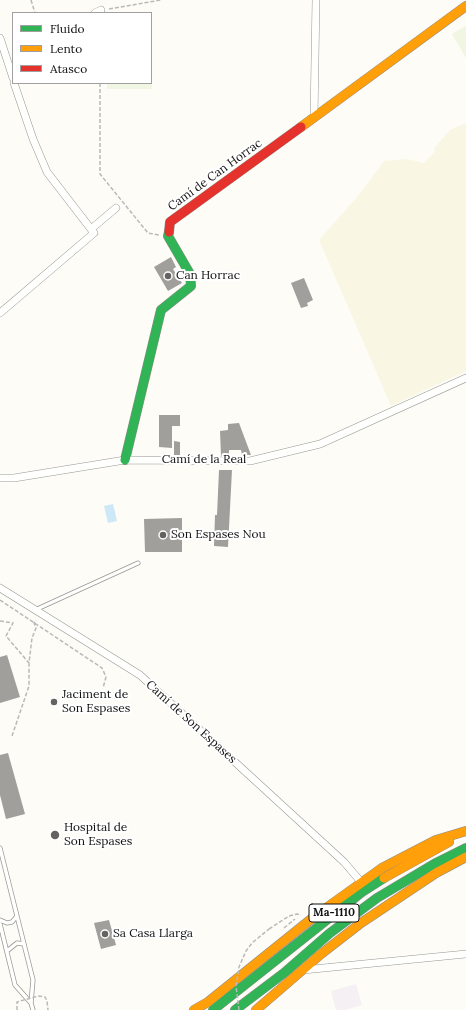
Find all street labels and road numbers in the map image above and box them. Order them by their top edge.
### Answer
street label: Camí de Can Horrac [165,136,265,214]
street label: Camí de la Real [162,453,246,467]
street label: Camí de Son Espases [143,678,239,766]
road number: Ma-1110 [309,904,359,922]

